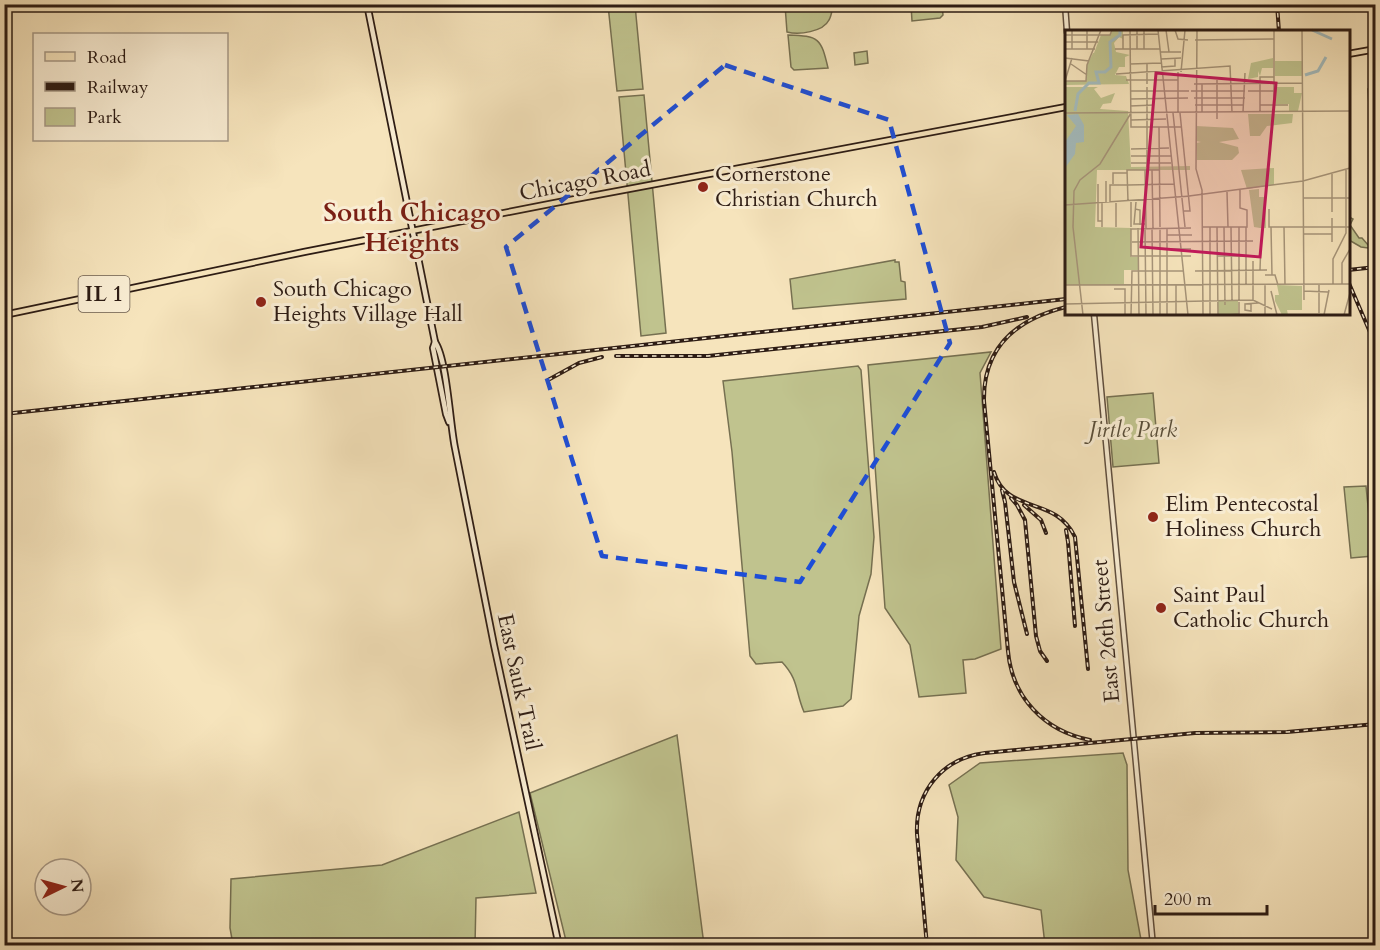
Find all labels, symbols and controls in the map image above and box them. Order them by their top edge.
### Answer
inset map [1065,30,1350,315]
legend [33,33,228,141]
text: Road [87,45,127,70]
text: Railway [87,75,149,100]
text: Park [87,105,122,130]
street label: Chicago Road [517,154,653,208]
place label: Cornerstone Christian Church [715,159,878,214]
marker: Cornerstone Christian Church [696,180,710,194]
district label: South Chicago Heights [323,195,501,260]
place label: South Chicago Heights Village Hall [273,274,463,329]
road number: IL 1 [78,276,130,312]
marker: South Chicago Heights Village Hall [254,295,268,309]
park label: Jirtle Park [1084,415,1177,445]
place label: Elim Pentecostal Holiness Church [1165,489,1321,544]
marker: Elim Pentecostal Holiness Church [1146,510,1160,524]
street label: East 26th Street [1085,558,1127,704]
place label: Saint Paul Catholic Church [1173,580,1329,635]
marker: Saint Paul Catholic Church [1154,601,1168,615]
street label: East Sauk Trail [490,611,548,754]
north arrow [33,857,93,917]
text: N [65,878,89,894]
scale bar [1155,878,1268,916]
text: 200 m [1164,887,1212,912]

